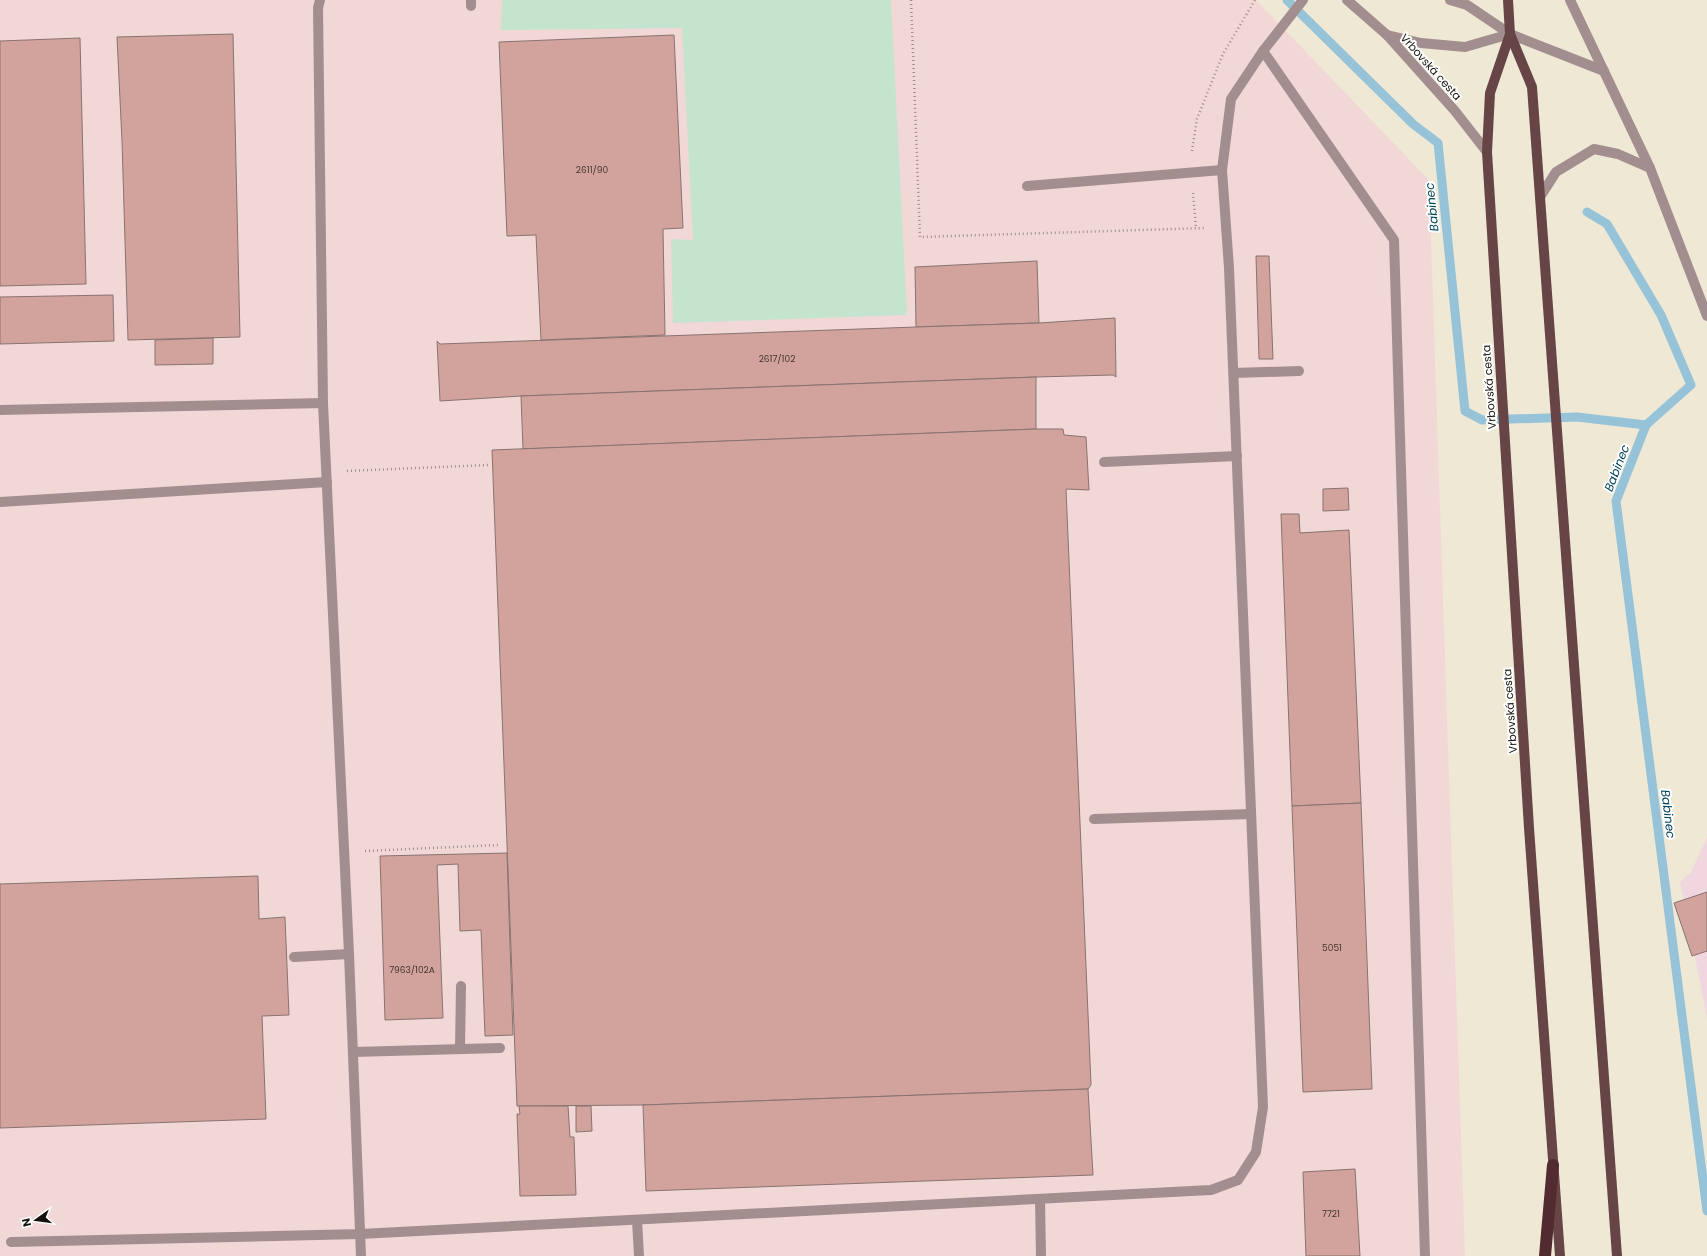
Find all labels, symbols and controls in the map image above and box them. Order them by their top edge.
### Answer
street label: Vrbovská cesta [1397,30,1465,104]
house number: 2611/90 [576,164,608,176]
water label: Babinec [1420,182,1443,232]
street label: Vrbovská cesta [1478,344,1500,430]
house number: 2617/102 [759,353,795,365]
water label: Babinec [1600,442,1633,494]
street label: Vrbovská cesta [1499,668,1521,754]
water label: Babinec [1657,789,1680,839]
house number: 5051 [1322,942,1342,954]
house number: 7963/102A [389,964,435,976]
north arrow [16,1200,56,1240]
house number: 7721 [1322,1208,1340,1220]
text: N [18,1216,35,1228]

